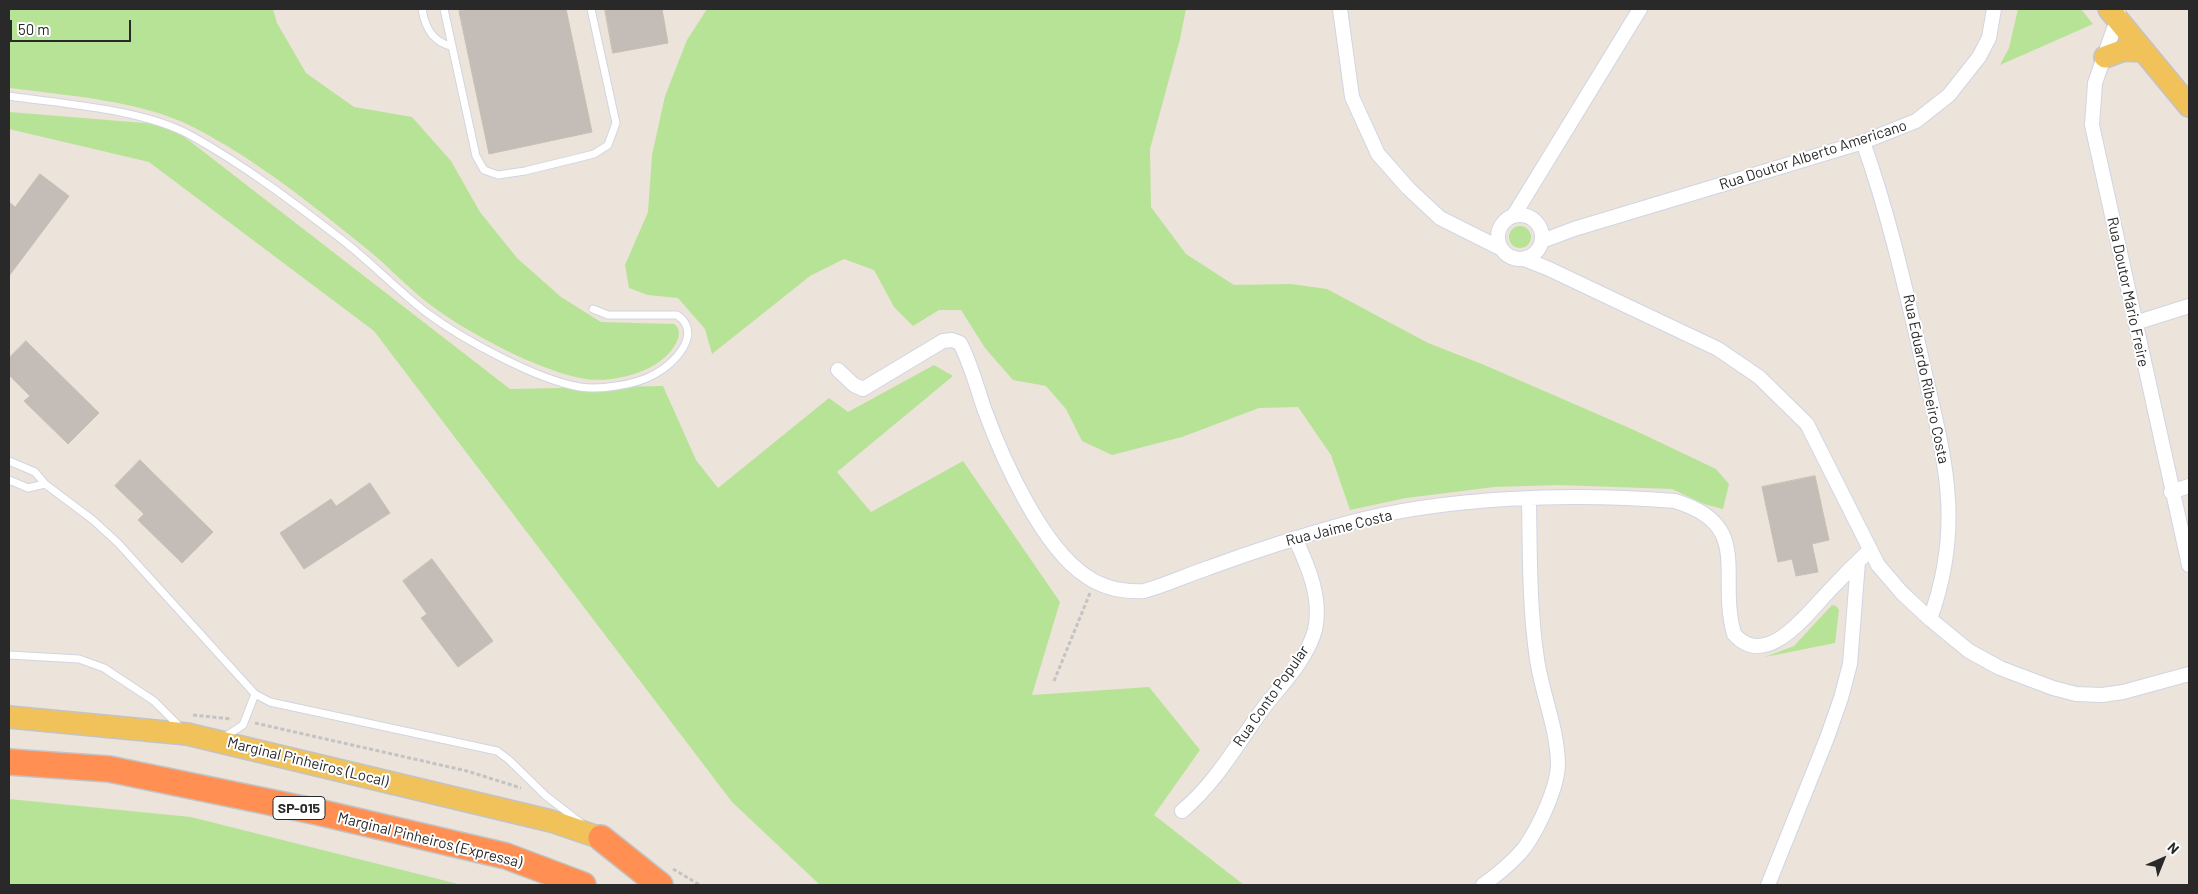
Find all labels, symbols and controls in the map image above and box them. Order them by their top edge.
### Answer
scale bar [12,10,134,42]
text: 50 m [18,20,50,38]
street label: Rua Doutor Alberto Americano [1717,116,1909,194]
street label: Rua Doutor Mário Freire [2103,215,2153,369]
street label: Rua Eduardo Ribeiro Costa [1899,293,1953,465]
street label: Rua Jaime Costa [1284,506,1394,550]
street label: Rua Conto Popular [1229,642,1313,750]
street label: Marginal Pinheiros (Local) [226,733,390,791]
road number: SP-015 [273,796,325,820]
street label: Marginal Pinheiros (Expressa) [336,808,524,872]
north arrow [2138,834,2188,884]
text: N [2165,839,2183,857]

